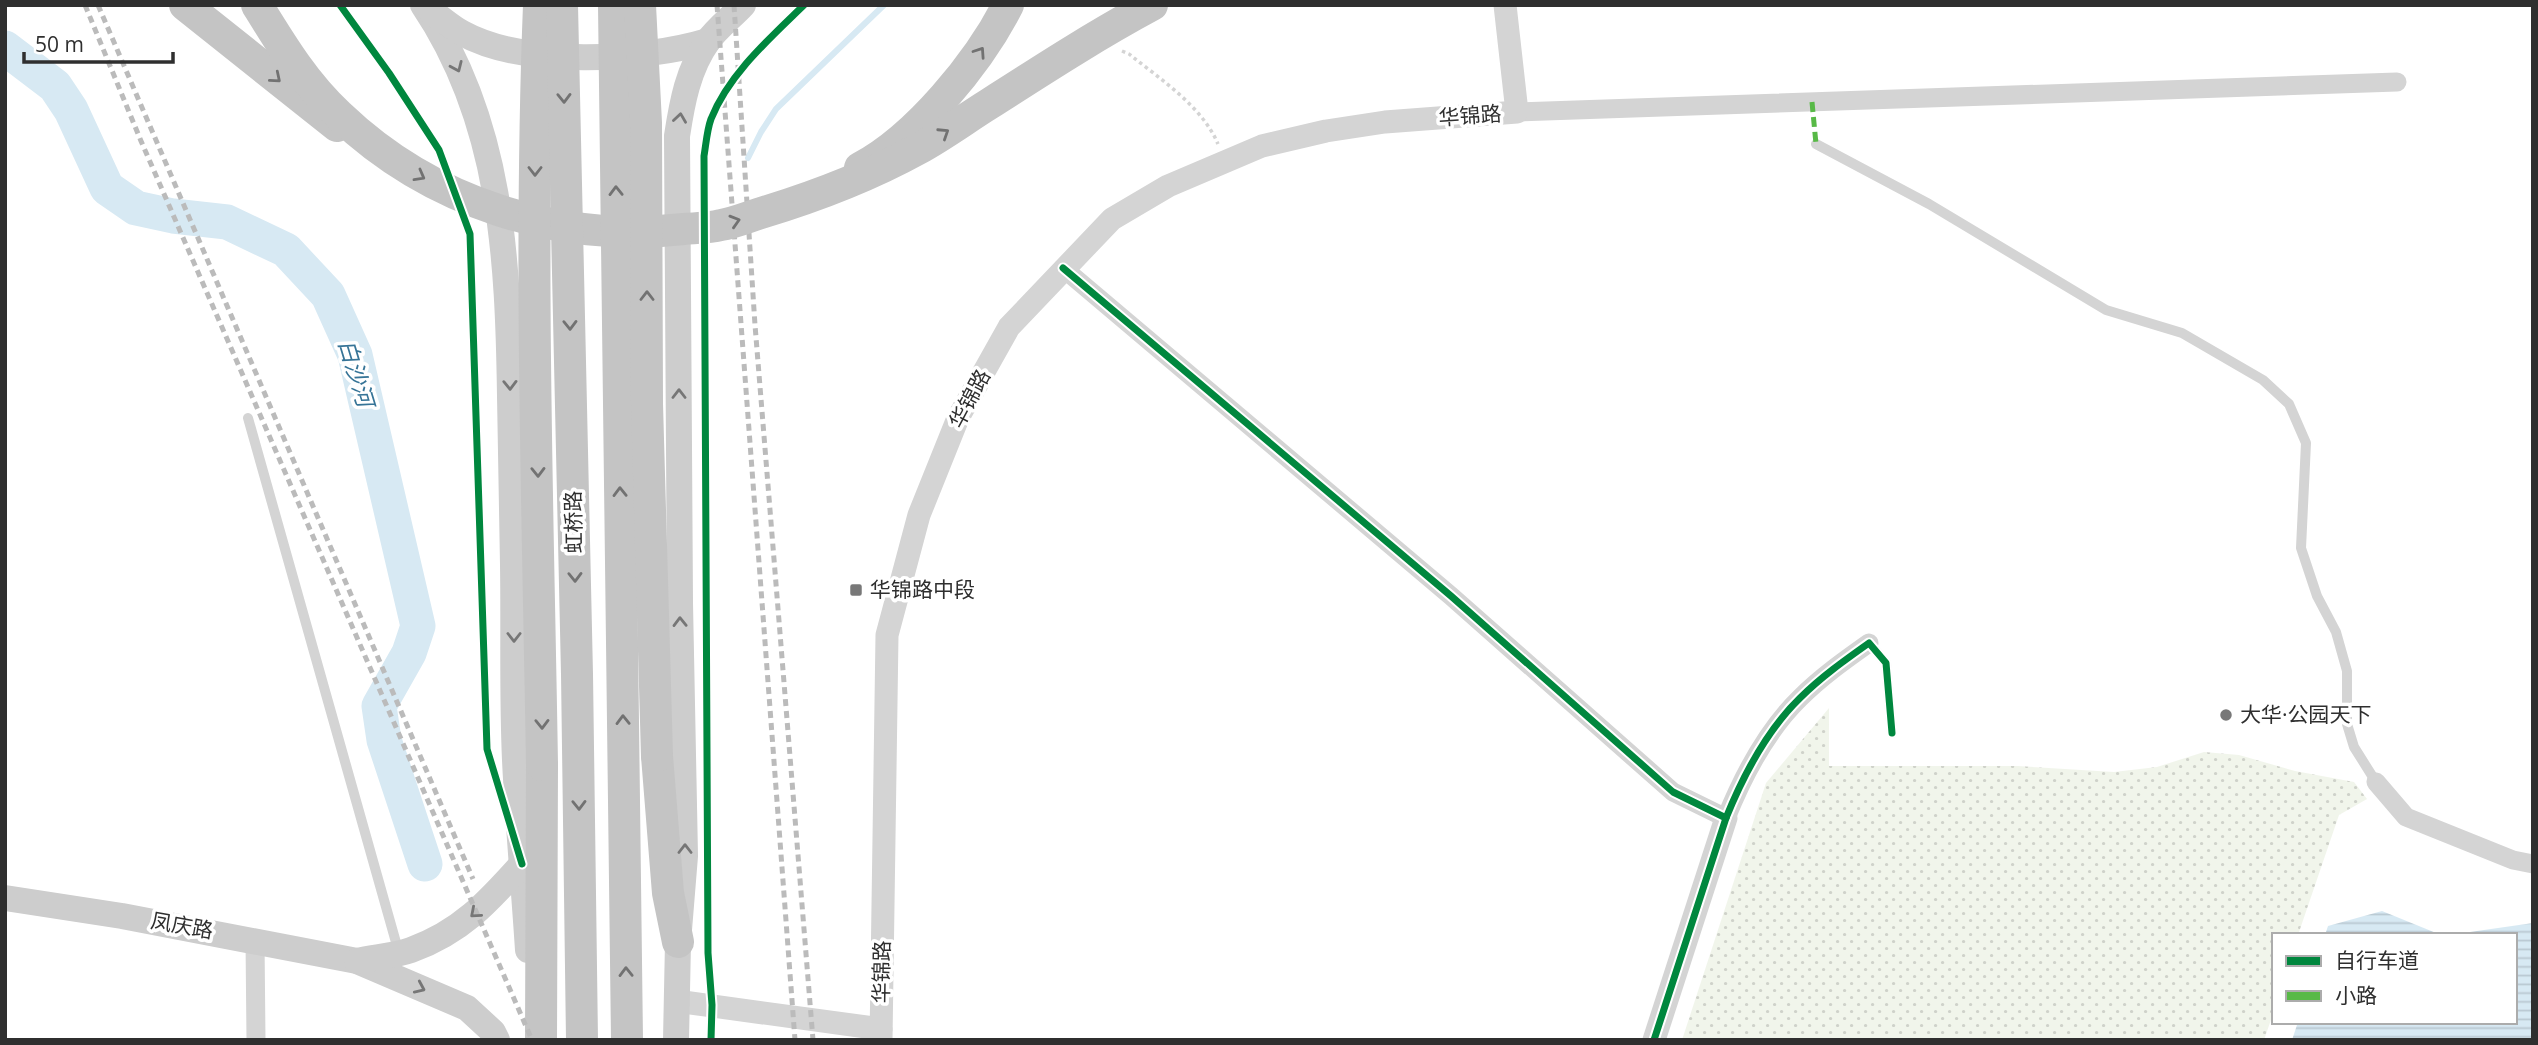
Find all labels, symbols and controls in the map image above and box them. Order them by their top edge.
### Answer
scale bar [24,21,173,65]
text: 50 m [35,30,84,58]
one-way arrow [972,46,985,59]
one-way arrow [449,60,463,72]
one-way arrow [268,70,281,82]
one-way arrow [557,93,572,104]
street label: 华锦路 [1438,99,1502,131]
one-way arrow [672,112,687,124]
one-way arrow [936,128,949,141]
one-way arrow [527,167,543,177]
one-way arrow [413,168,426,181]
one-way arrow [609,185,624,196]
one-way arrow [728,215,741,229]
one-way arrow [639,290,655,300]
one-way arrow [562,320,577,331]
water label: 白沙河 [332,335,384,414]
street label: 华锦路 [942,364,996,433]
one-way arrow [502,380,518,391]
one-way arrow [671,389,687,399]
one-way arrow [530,467,545,478]
one-way arrow [612,486,628,497]
street label: 虹桥路 [558,490,588,554]
one-way arrow [568,572,583,583]
place label: 华锦路中段 [870,575,975,603]
marker: 华锦路中段 [848,582,864,598]
one-way arrow [673,616,688,627]
one-way arrow [506,632,522,643]
place label: 大华·公园天下 [2240,700,2372,728]
marker: 大华·公园天下 [2218,707,2234,723]
one-way arrow [615,714,631,724]
one-way arrow [534,720,550,730]
one-way arrow [571,800,587,811]
one-way arrow [677,844,693,854]
one-way arrow [470,905,483,917]
street label: 凤庆路 [149,906,216,944]
legend [2272,933,2517,1024]
street label: 华锦路 [866,940,896,1004]
text: 自行车道 [2335,946,2419,974]
one-way arrow [618,966,634,976]
one-way arrow [413,980,425,994]
text: 小路 [2335,981,2377,1009]

